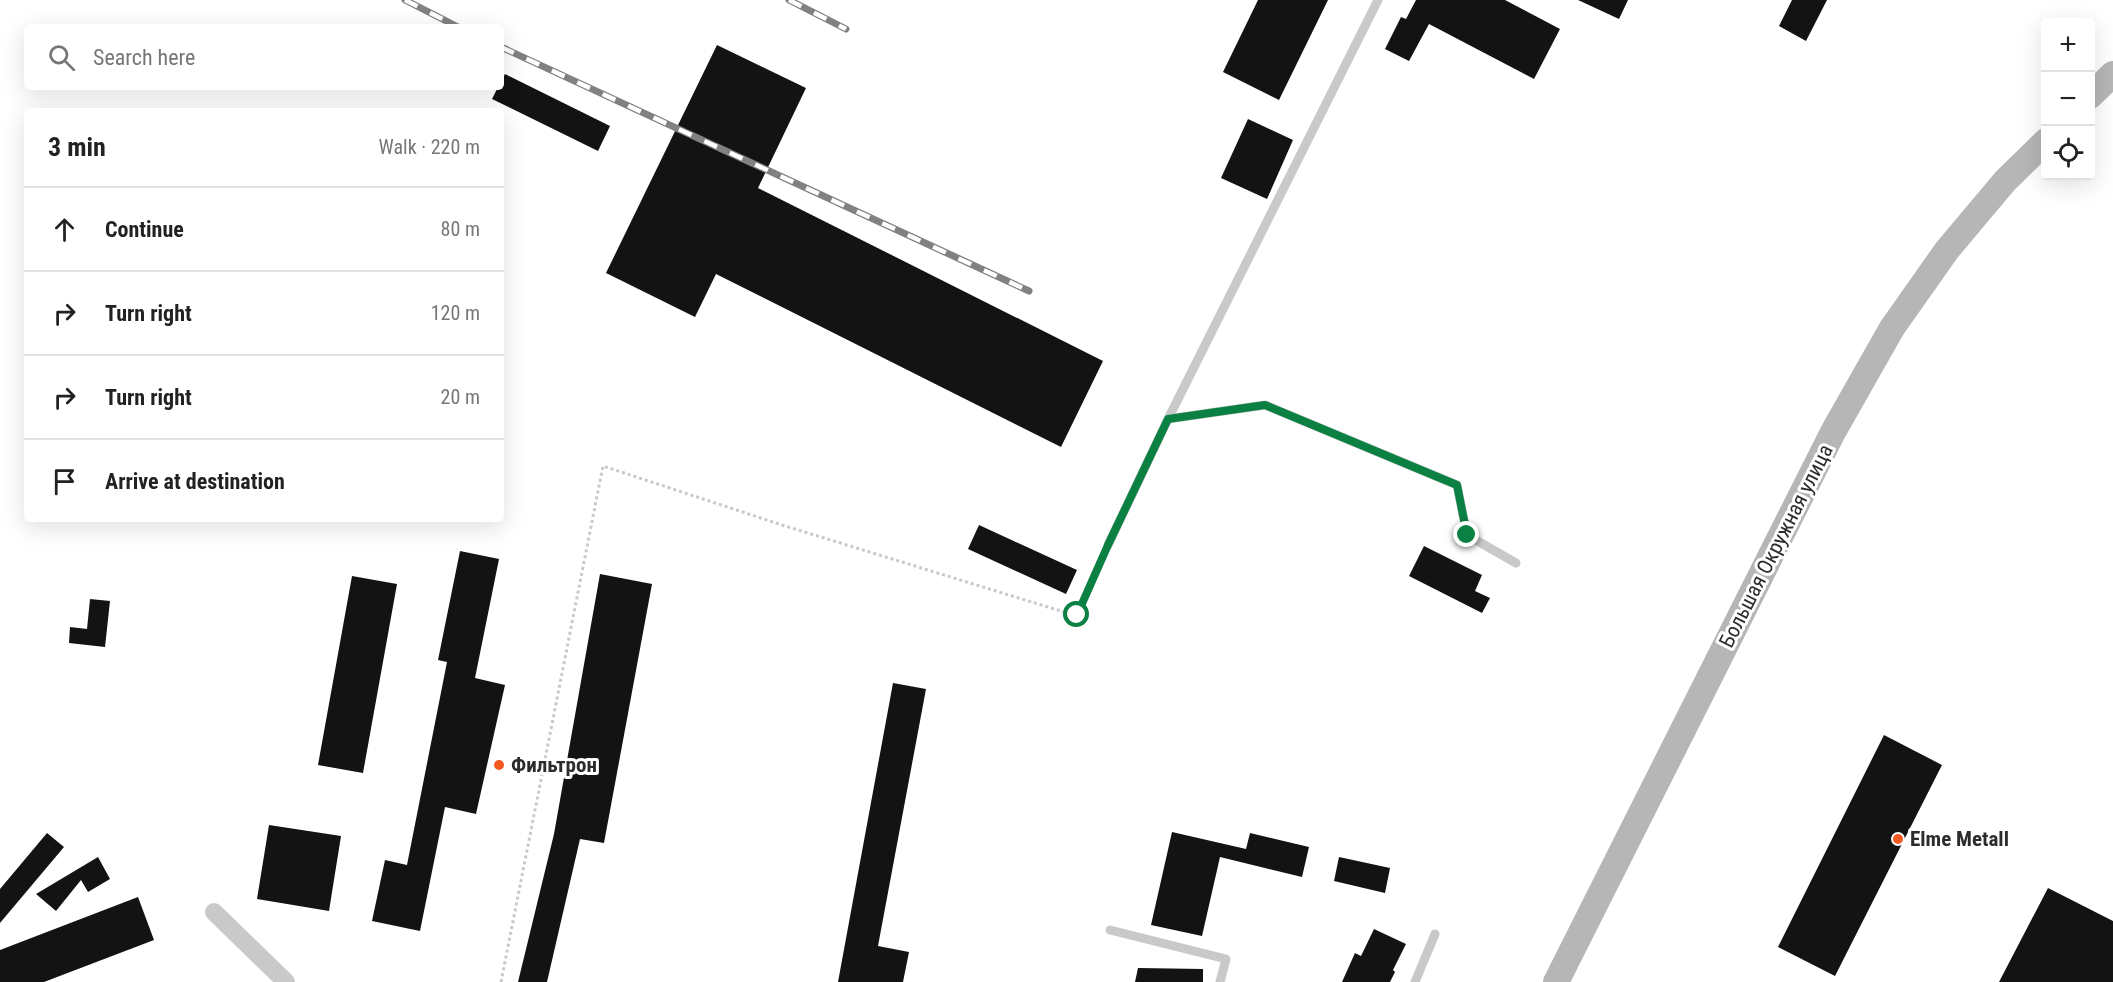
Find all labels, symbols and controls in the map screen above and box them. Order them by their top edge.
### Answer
map controls [2041,18,2095,180]
button: + [2041,18,2095,72]
search box [24,24,504,90]
icon: search [45,41,78,74]
text: Search here [93,45,195,70]
button: − [2041,72,2095,126]
button: locate [2041,126,2095,180]
text: 3 min [48,132,106,162]
text: Walk · 220 m [379,135,480,159]
icon: ahead [48,213,81,246]
text: Continue [105,217,184,242]
text: 80 m [441,217,480,241]
icon: right [48,297,81,330]
text: Turn right [105,301,192,326]
text: 120 m [431,301,480,325]
icon: right [48,381,81,414]
text: Turn right [105,385,192,410]
text: 20 m [441,385,480,409]
street label: Большая Окружная улица [1714,440,1838,652]
icon: arrive [48,465,81,498]
text: Arrive at destination [105,469,285,494]
route end [1453,521,1479,547]
route start [1063,601,1089,627]
place label: Фильтрон [511,753,597,777]
marker: Фильтрон [492,758,506,772]
place label: Elme Metall [1910,827,2009,851]
marker: Elme Metall [1891,832,1905,846]

